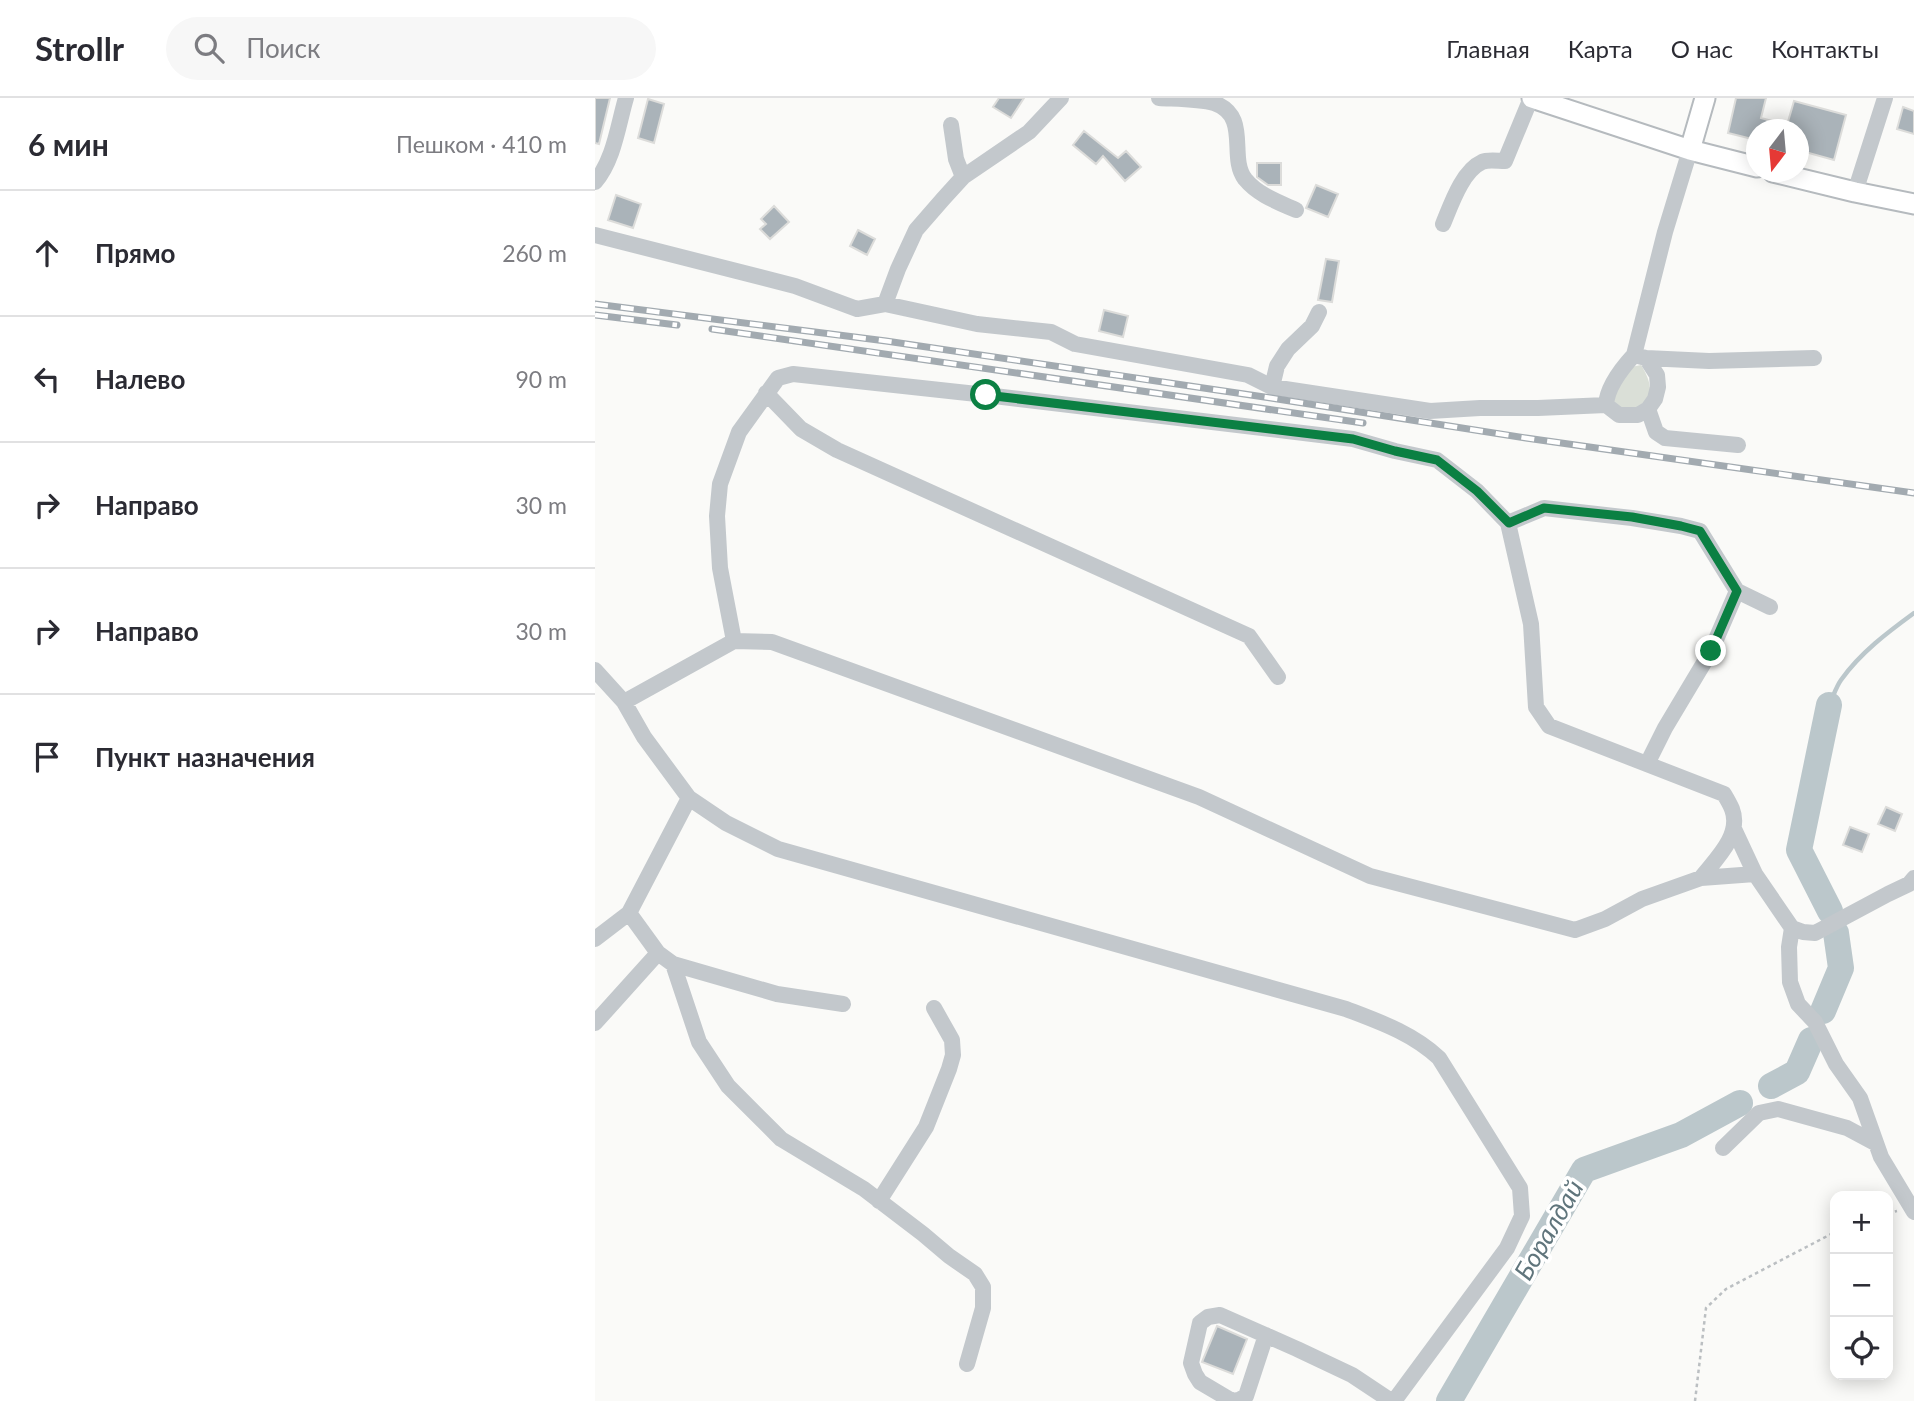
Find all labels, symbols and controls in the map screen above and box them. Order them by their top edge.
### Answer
search box [166,17,656,80]
text: Strollr [35,28,124,68]
icon: search [190,29,228,67]
text: Поиск [246,32,320,64]
text: Главная [1446,34,1530,63]
text: Карта [1568,34,1633,63]
text: О нас [1671,34,1733,63]
text: Контакты [1771,34,1879,63]
north arrow [1746,119,1809,182]
text: 6 мин [28,126,109,162]
text: Пешком · 410 m [396,130,567,158]
icon: ahead [28,234,66,272]
text: Прямо [95,237,176,269]
text: 260 m [502,239,567,267]
icon: left [28,360,66,398]
text: Налево [95,363,185,395]
text: 90 m [516,365,567,393]
route start [970,379,1001,410]
icon: right [28,486,66,524]
text: Направо [95,489,199,521]
text: 30 m [516,491,567,519]
icon: right [28,612,66,650]
text: Направо [95,615,199,647]
text: 30 m [516,617,567,645]
route end [1695,635,1726,666]
icon: arrive [28,738,66,776]
text: Пункт назначения [95,741,315,773]
water label: Боралдай [1507,1174,1590,1285]
map controls [1830,1191,1893,1380]
button: + [1830,1191,1893,1254]
button: − [1830,1254,1893,1317]
button: locate [1830,1317,1893,1380]

